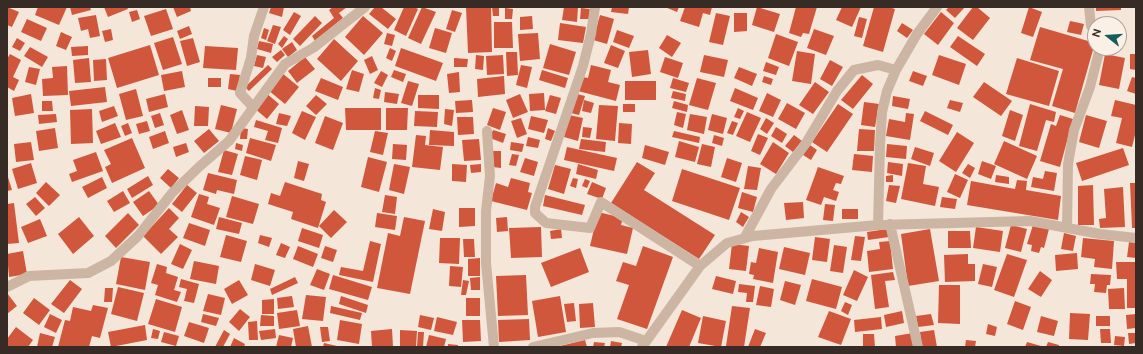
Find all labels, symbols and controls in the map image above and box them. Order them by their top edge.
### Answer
north arrow [1087,16,1127,56]
text: N [1090,27,1103,38]

